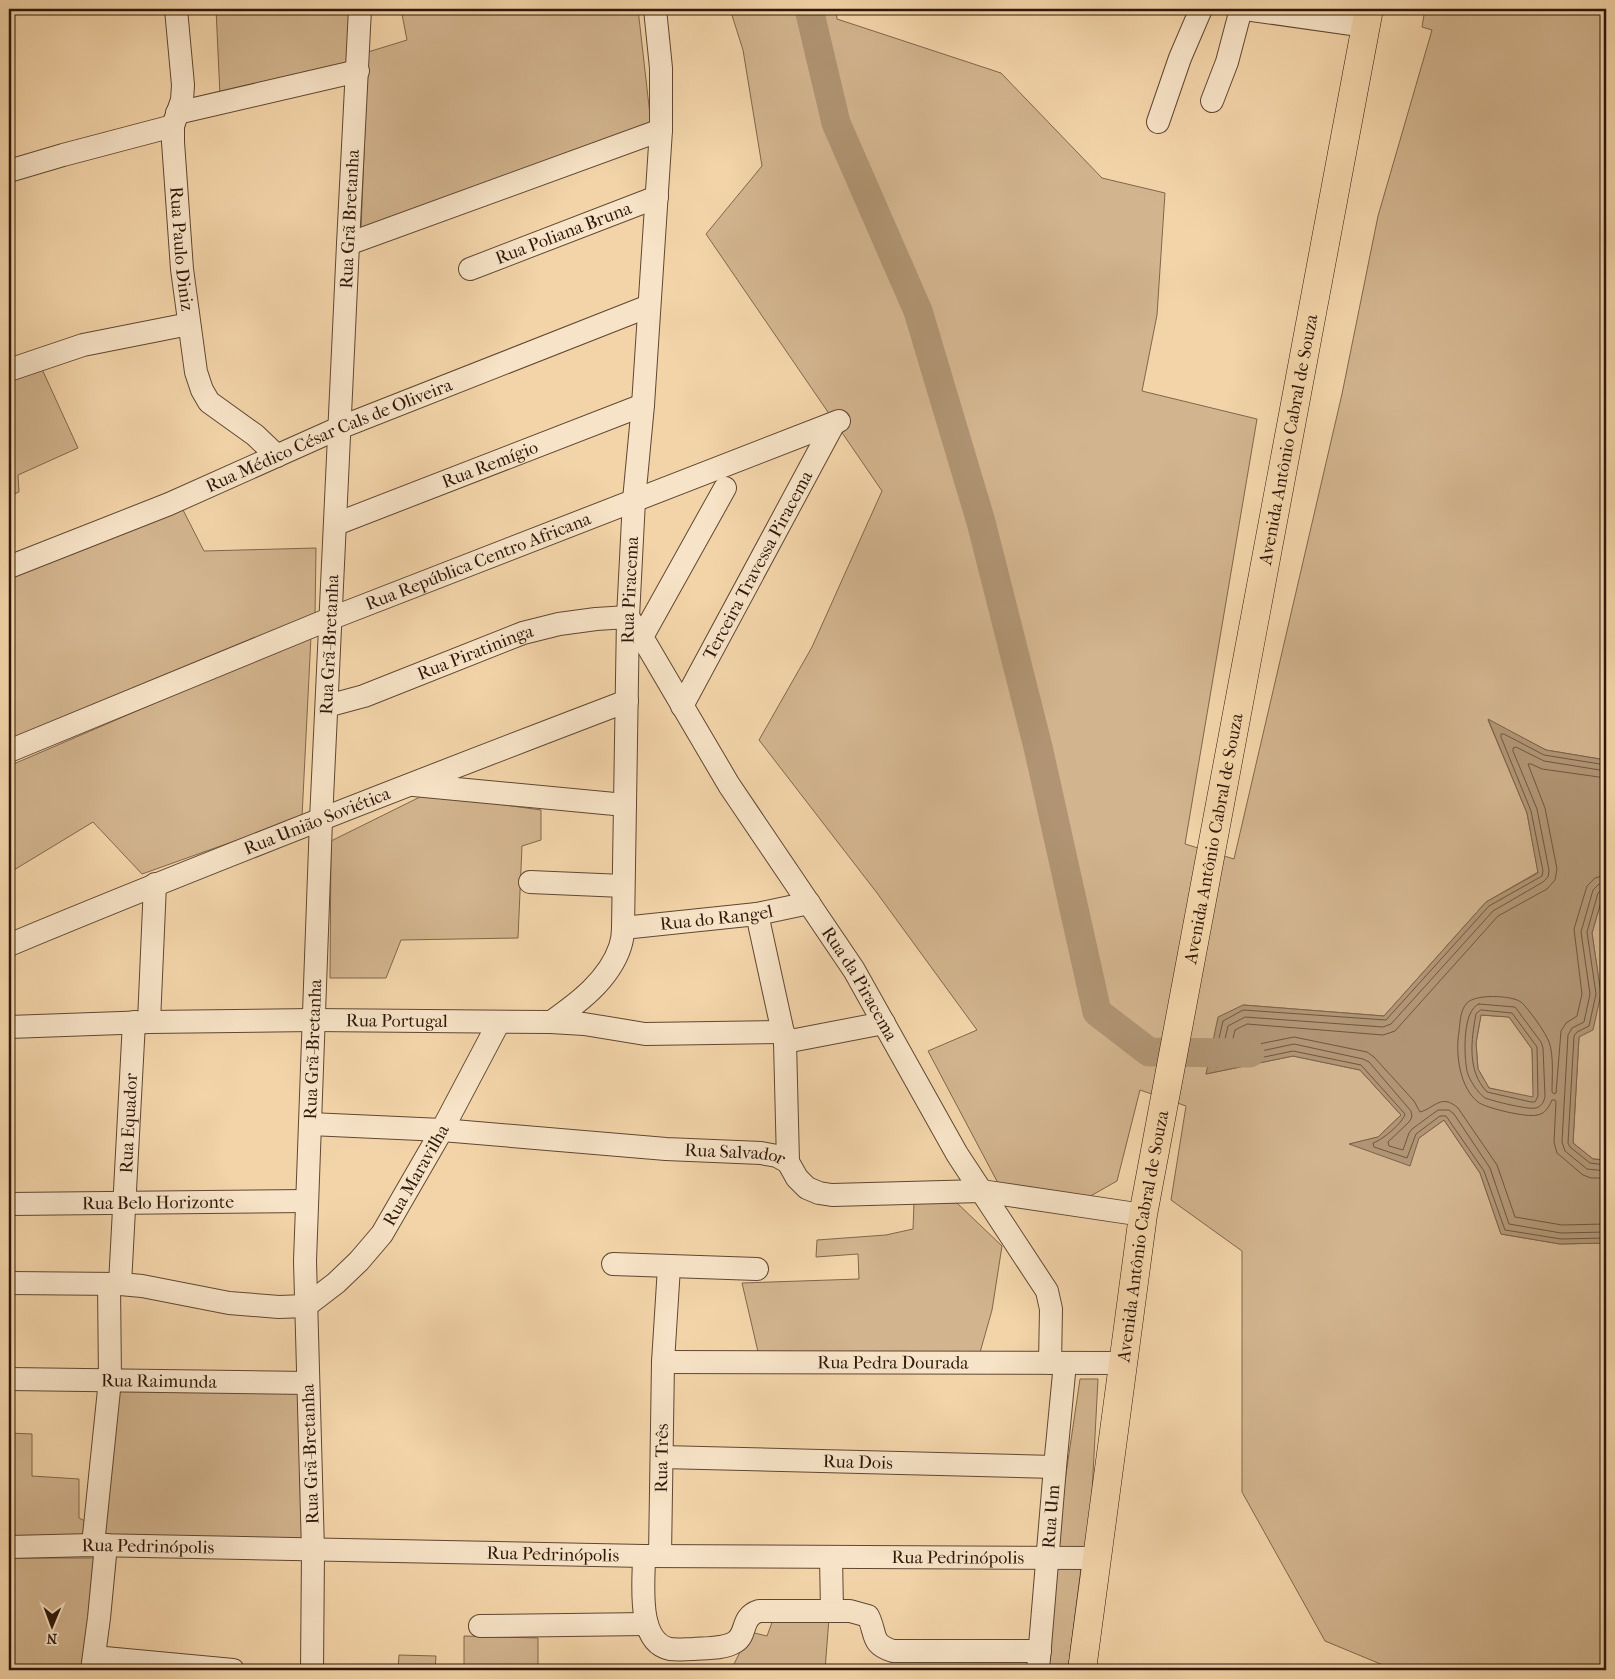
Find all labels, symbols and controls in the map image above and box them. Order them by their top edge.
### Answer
street label: Rua Grã Bretanha [336,148,364,289]
street label: Rua Paulo Diniz [165,186,198,312]
street label: Rua Poliana Bruna [492,198,635,269]
street label: Avenida Antônio Cabral de Souza [1255,312,1323,568]
street label: Rua Médico César Cals de Oliveira [203,374,456,497]
street label: Rua Remígio [439,437,541,493]
street label: Terceira Travessa Piracema [699,467,818,663]
street label: Rua República Centro Africana [363,508,595,615]
street label: Rua Piracema [618,535,643,644]
street label: Rua Grã-Bretanha [316,573,344,715]
street label: Rua Piratininga [414,621,536,685]
street label: Avenida Antônio Cabral de Souza [1180,711,1248,967]
street label: Rua União Soviética [241,783,394,860]
street label: Rua do Rangel [659,901,775,935]
street label: Rua da Piracema [817,923,902,1045]
street label: Rua Grã-Bretanha [300,978,326,1120]
street label: Rua Portugal [346,1010,448,1032]
street label: Rua Equador [116,1072,142,1174]
street label: Avenida Antônio Cabral de Souza [1113,1108,1173,1364]
street label: Rua Maravilha [379,1121,454,1230]
street label: Rua Salvador [684,1140,789,1170]
street label: Rua Belo Horizonte [82,1192,234,1214]
street label: Rua Pedra Dourada [817,1352,969,1374]
street label: Rua Raimunda [101,1370,218,1393]
street label: Rua Grã-Bretanha [298,1383,323,1524]
street label: Rua Três [651,1423,673,1493]
street label: Rua Dois [823,1451,893,1474]
street label: Rua Um [1038,1484,1064,1549]
street label: Rua Pedrinópolis [81,1535,215,1558]
street label: Rua Pedrinópolis [486,1543,620,1567]
street label: Rua Pedrinópolis [892,1547,1025,1569]
north arrow [28,1602,78,1652]
text: N [46,1630,57,1647]

